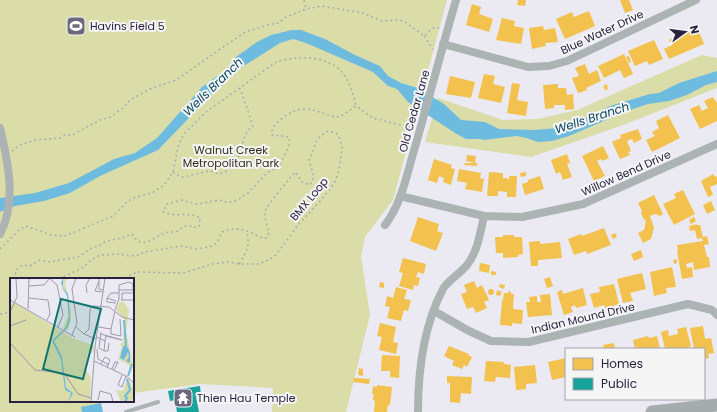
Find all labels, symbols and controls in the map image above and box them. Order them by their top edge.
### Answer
street label: Blue Water Drive [558,6,646,58]
north arrow [665,12,705,52]
sports icon: Havins Field 5 [65,15,87,37]
place label: Havins Field 5 [90,18,165,34]
text: N [686,24,703,36]
water label: Wells Branch [179,54,246,120]
street label: Old Cedar Lane [395,68,433,154]
water label: Wells Branch [552,97,631,138]
park label: Walnut Creek Metropolitan Park [183,142,279,171]
street label: Willow Bend Drive [579,146,673,200]
street label: BMX Loop [286,174,332,224]
inset map [10,278,134,402]
street label: Indian Mound Drive [530,298,637,338]
legend [565,348,705,400]
text: Homes [601,355,643,372]
text: Public [601,375,637,392]
temple icon: Thien Hau Temple [172,387,194,409]
place label: Thien Hau Temple [197,390,296,406]

